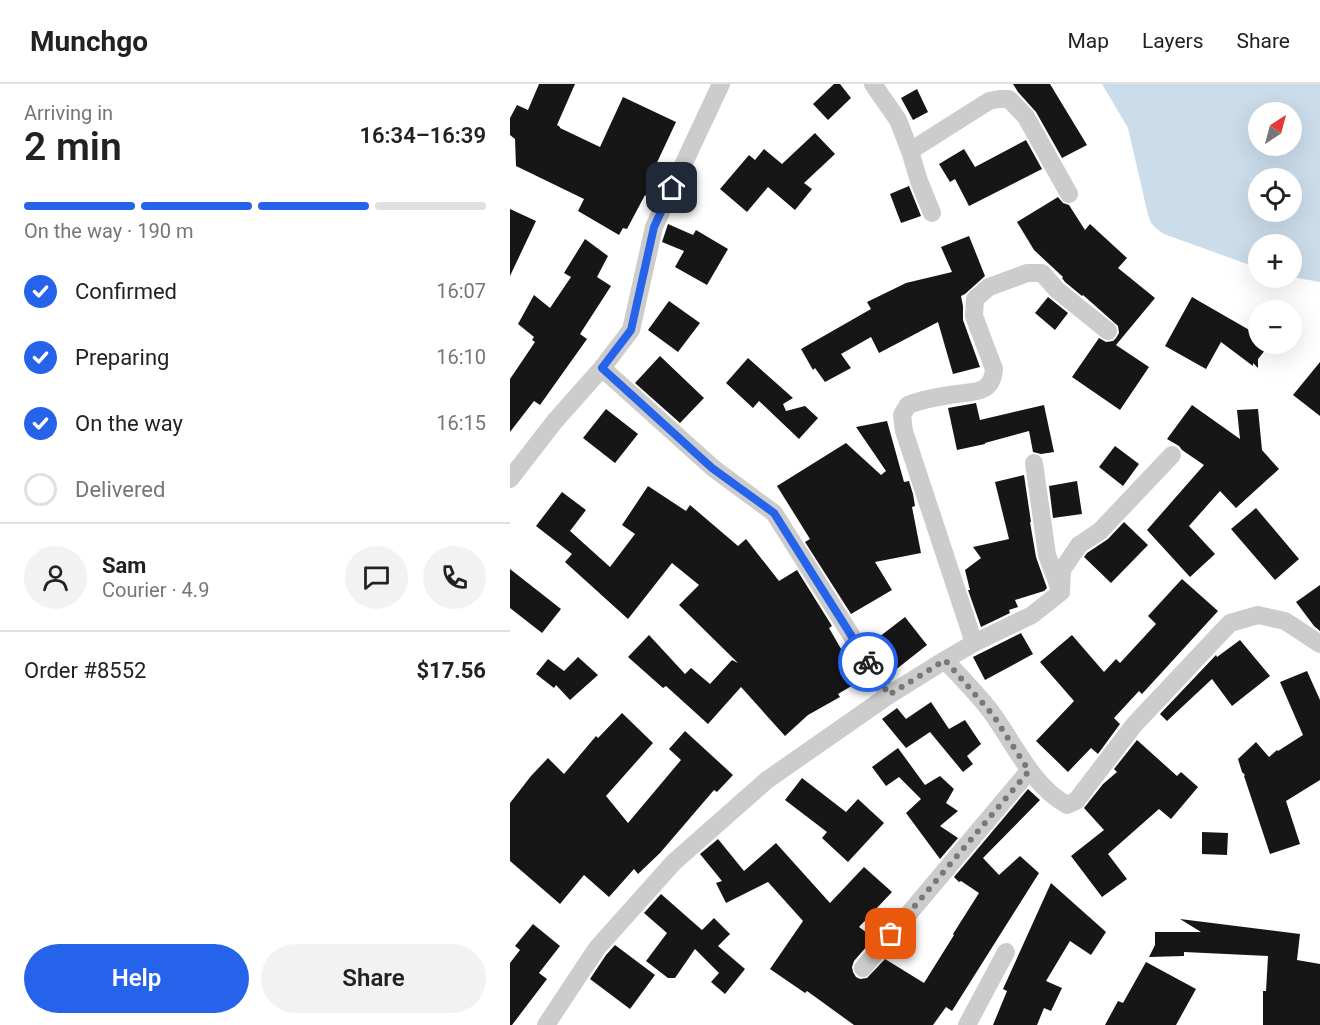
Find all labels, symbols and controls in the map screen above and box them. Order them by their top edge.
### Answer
text: Munchgo [30,25,148,58]
text: Map [1067,29,1109,53]
text: Layers [1142,29,1203,53]
text: Share [1236,29,1290,53]
text: Arriving in [24,101,113,125]
north arrow [1248,102,1302,156]
map controls [1248,102,1302,354]
text: 16:34–16:39 [359,123,486,148]
text: 2 min [24,124,122,170]
pin [646,162,697,213]
button: locate [1248,168,1302,222]
icon: home [655,171,688,204]
text: On the way · 190 m [24,219,193,243]
button: + [1248,234,1302,288]
icon: check [24,275,57,308]
text: Confirmed [75,279,177,304]
text: 16:07 [436,279,486,303]
button: − [1248,300,1302,354]
icon: check [24,341,57,374]
text: Preparing [75,345,169,370]
text: 16:10 [436,345,486,369]
icon: check [24,407,57,440]
text: On the way [75,411,183,436]
text: 16:15 [436,411,486,435]
text: Delivered [75,477,165,502]
button: person [24,546,87,609]
button: chat [345,546,408,609]
button: phone [423,546,486,609]
text: Sam [102,553,146,578]
text: Courier · 4.9 [102,578,209,602]
courier [838,632,898,692]
icon: bike [852,646,885,679]
text: Order #8552 [24,658,146,683]
text: $17.56 [417,658,486,683]
pin [865,908,916,959]
icon: bag [874,917,907,950]
button: Help [24,944,249,1013]
button: Share [261,944,486,1013]

